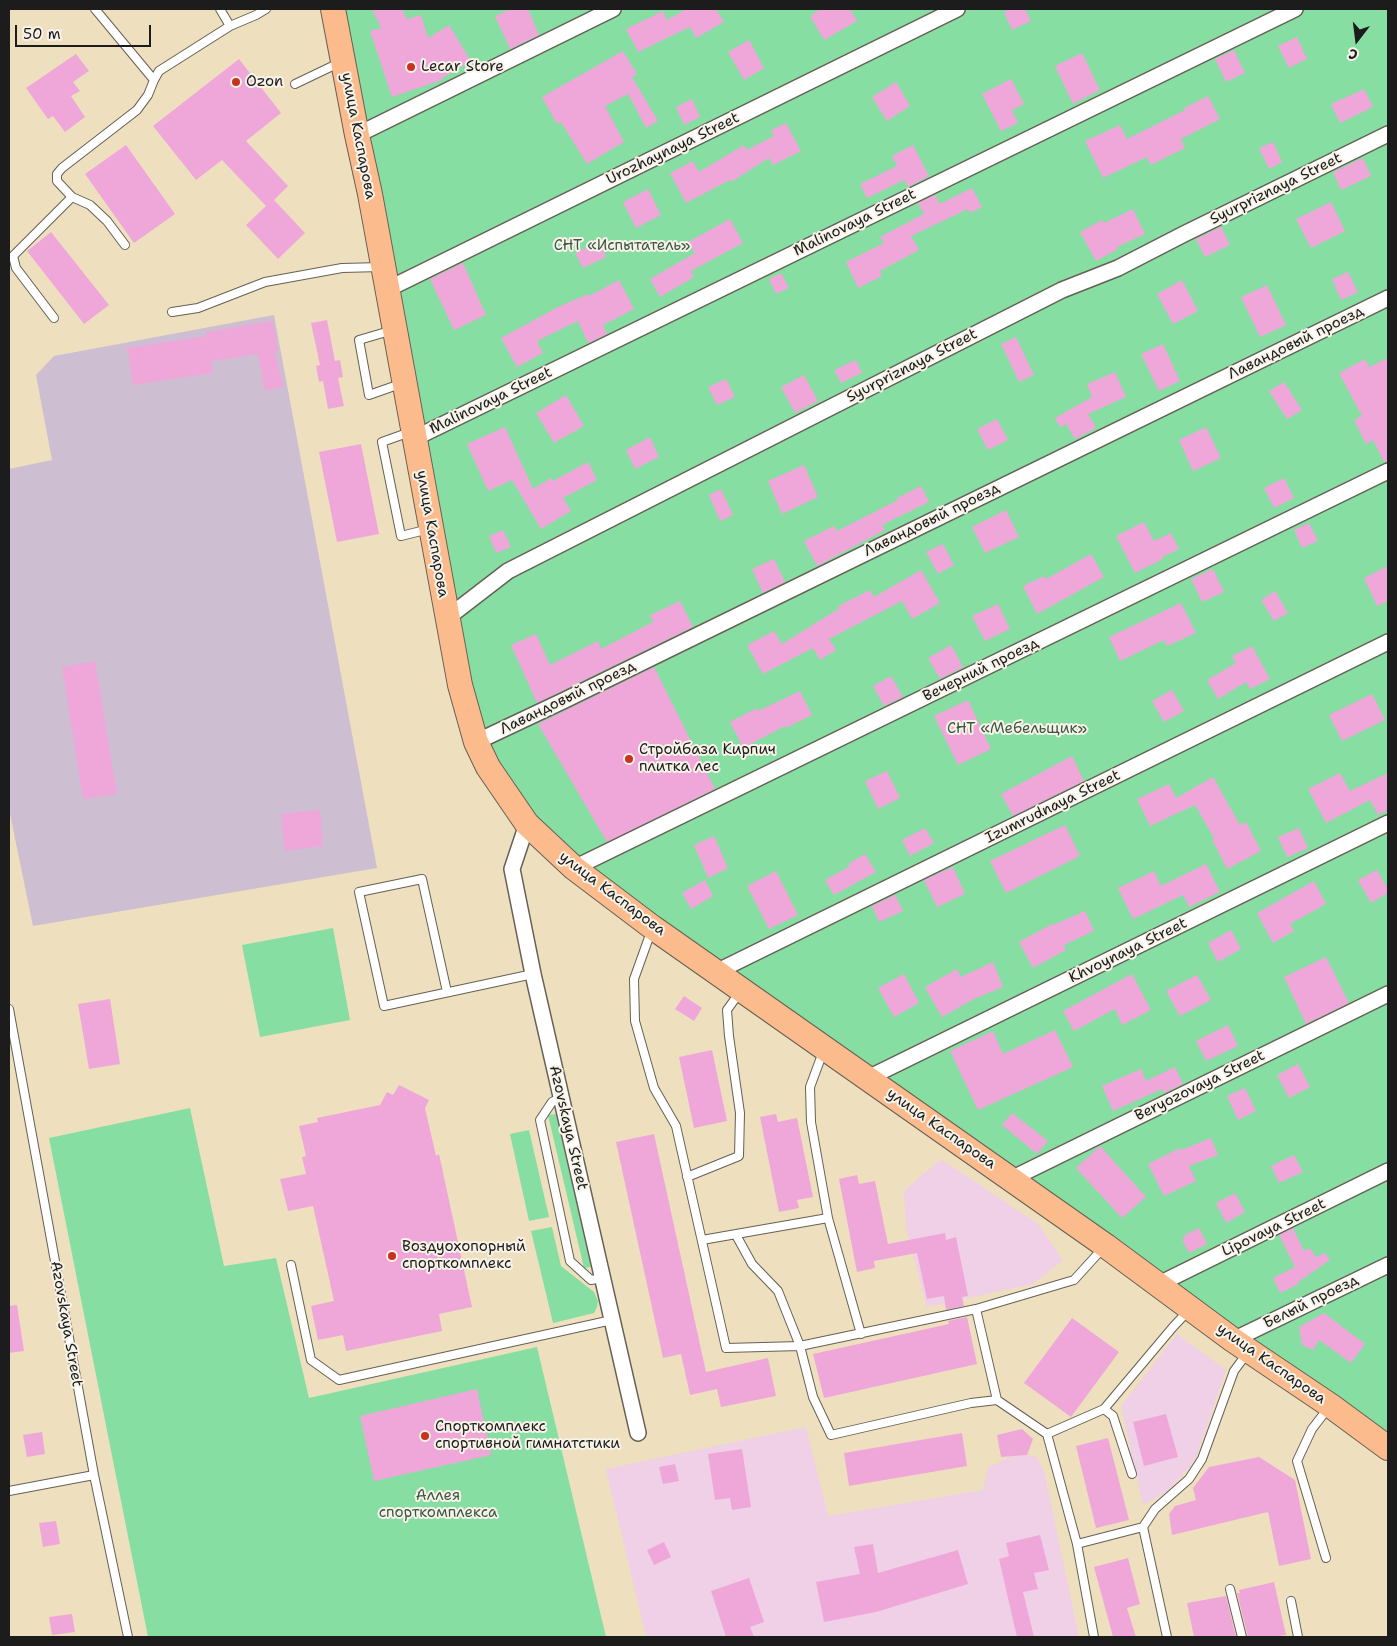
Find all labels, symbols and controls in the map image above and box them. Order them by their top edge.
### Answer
scale bar [18,15,154,47]
north arrow [1332,15,1382,65]
text: 50 m [23,24,61,44]
text: С [1347,45,1360,64]
place label: Lecar Store [421,58,504,76]
marker: Lecar Store [405,61,417,73]
street label: улица Каспарова [337,71,379,201]
place label: Ozon [246,73,283,91]
marker: Ozon [230,76,242,88]
street label: Urozhaynaya Street [604,109,742,189]
street label: Syurpriznaya Street [1207,149,1345,229]
street label: Malinovaya Street [791,186,919,260]
park label: СНТ «Испытатель» [554,237,690,255]
street label: Лавандовый проезд [1225,302,1367,384]
street label: Syurpriznaya Street [844,325,980,407]
street label: Malinovaya Street [427,364,555,438]
street label: улица Каспарова [412,469,452,599]
street label: Лавандовый проезд [861,479,1003,561]
street label: Вечерний проезд [920,634,1042,706]
street label: Лавандовый проезд [497,657,639,739]
park label: СНТ «Мебельщик» [947,720,1087,738]
place label: Стройбаза Кирпич плитка лес [639,741,776,776]
marker: Стройбаза Кирпич плитка лес [623,753,635,765]
street label: Izumrudnaya Street [983,767,1123,847]
street label: улица Каспарова [555,848,669,940]
street label: Khvoynaya Street [1066,915,1190,987]
street label: Beryozovaya Street [1132,1047,1268,1125]
street label: Azovskaya Street [545,1064,591,1192]
street label: улица Каспарова [883,1085,999,1173]
street label: Lipovaya Street [1219,1195,1329,1261]
place label: Воздуохопорный спорткомплекс [402,1238,526,1273]
marker: Воздуохопорный спорткомплекс [386,1250,398,1262]
street label: Azovskaya Street [46,1260,86,1388]
street label: Белый проезд [1260,1271,1362,1333]
street label: улица Каспарова [1213,1320,1329,1408]
place label: Спорткомплекс спортивной гимнатстики [435,1418,620,1453]
marker: Спорткомплекс спортивной гимнатстики [419,1430,431,1442]
park label: Аллея спорткомплекса [379,1487,497,1522]

